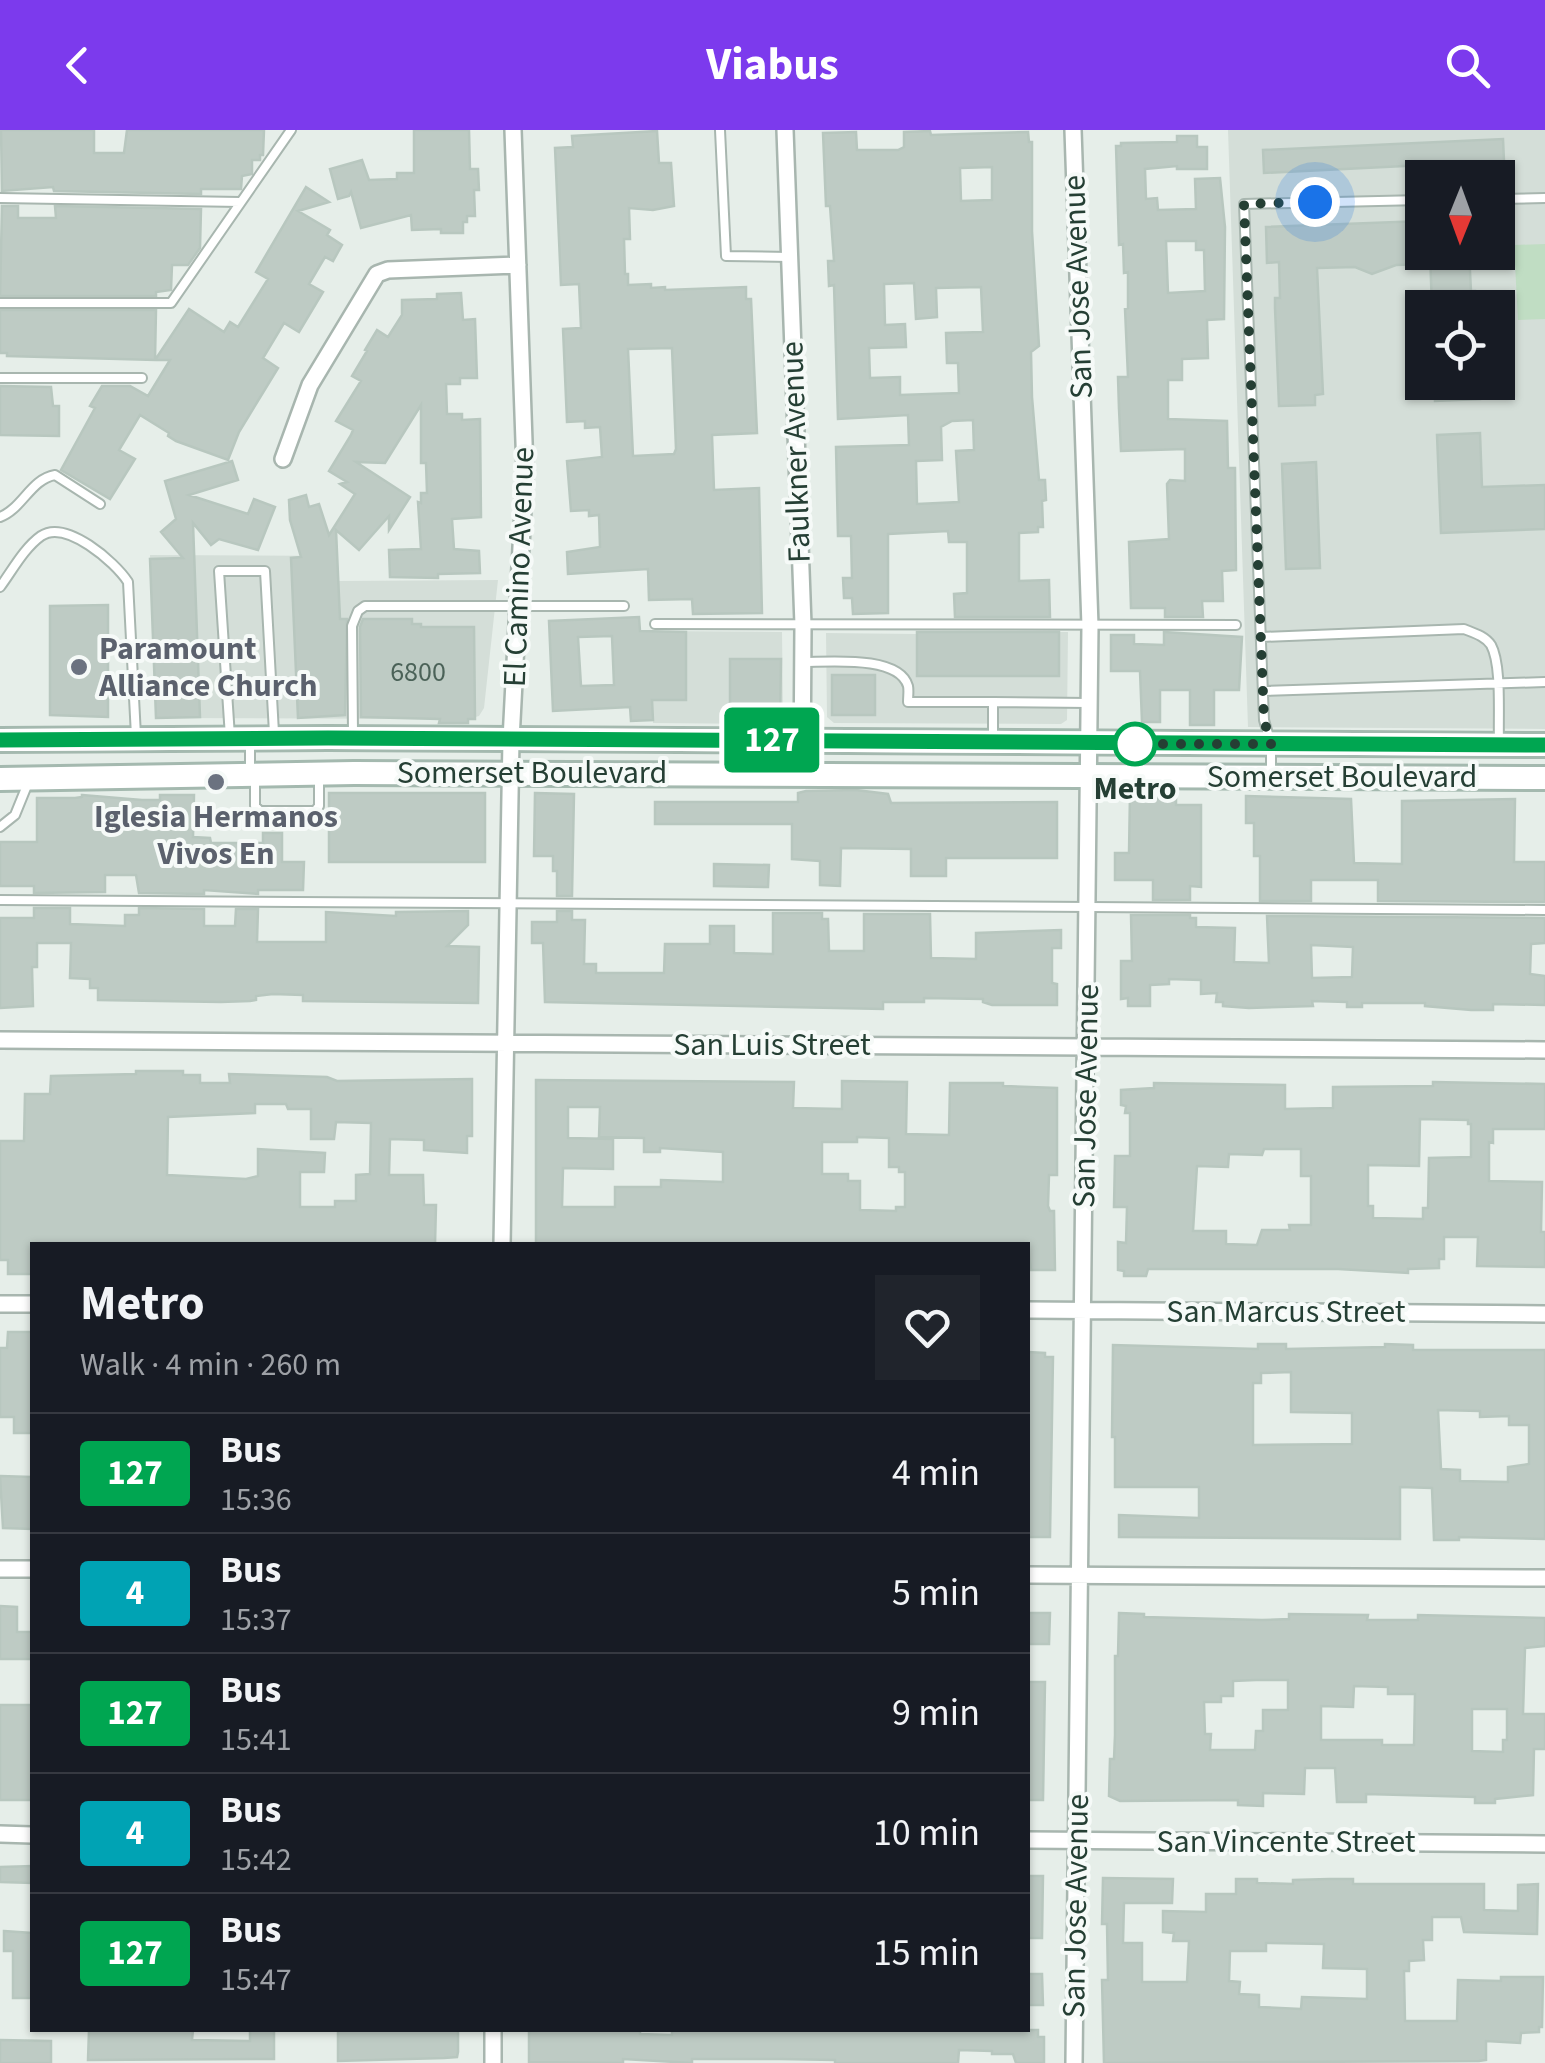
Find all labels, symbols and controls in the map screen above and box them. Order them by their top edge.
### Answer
text: Viabus [706,33,839,97]
icon: back [50,38,105,93]
icon: search [1440,38,1495,93]
north arrow [1405,160,1515,270]
map controls [1405,160,1515,400]
street label: San Jose Avenue [1051,174,1105,400]
your location [1290,177,1340,227]
button: locate [1405,290,1515,400]
street label: Faulkner Avenue [769,340,823,564]
street label: El Camino Avenue [492,446,546,688]
place label: Paramount Alliance Church [98,626,317,709]
house number: 6800 [390,652,446,692]
marker: Paramount Alliance Church [68,656,90,678]
line badge: 127 [714,708,830,772]
text: 127 [744,715,800,765]
marker: Metro [1114,723,1156,765]
street label: Somerset Boulevard [397,750,667,796]
street label: Somerset Boulevard [1207,754,1477,800]
place label: Metro [1093,766,1177,812]
marker: Iglesia Hermanos Vivos En [205,771,227,793]
place label: Iglesia Hermanos Vivos En [94,794,338,877]
street label: San Jose Avenue [1061,984,1111,1208]
street label: San Luis Street [673,1022,871,1068]
text: Metro [80,1270,205,1338]
button: heart [875,1275,980,1380]
street label: San Marcus Street [1166,1289,1406,1335]
text: Walk · 4 min · 260 m [80,1342,341,1388]
text: Bus [220,1423,281,1477]
text: 4 min [892,1446,980,1500]
text: 127 [107,1448,163,1498]
text: 15:36 [220,1477,292,1523]
text: Bus [220,1543,281,1597]
text: 5 min [892,1566,980,1620]
text: 4 [126,1568,144,1618]
text: 15:37 [220,1597,292,1643]
text: Bus [220,1663,281,1717]
text: 9 min [892,1686,980,1740]
text: 127 [107,1688,163,1738]
text: 15:41 [220,1717,292,1763]
text: Bus [220,1783,281,1837]
street label: San Jose Avenue [1051,1794,1101,2018]
text: 10 min [873,1806,980,1860]
text: 4 [126,1808,144,1858]
street label: San Vincente Street [1156,1819,1416,1865]
text: 15:42 [220,1837,292,1883]
text: Bus [220,1903,281,1957]
text: 15 min [873,1926,980,1980]
text: 127 [107,1928,163,1978]
text: 15:47 [220,1957,292,2003]

